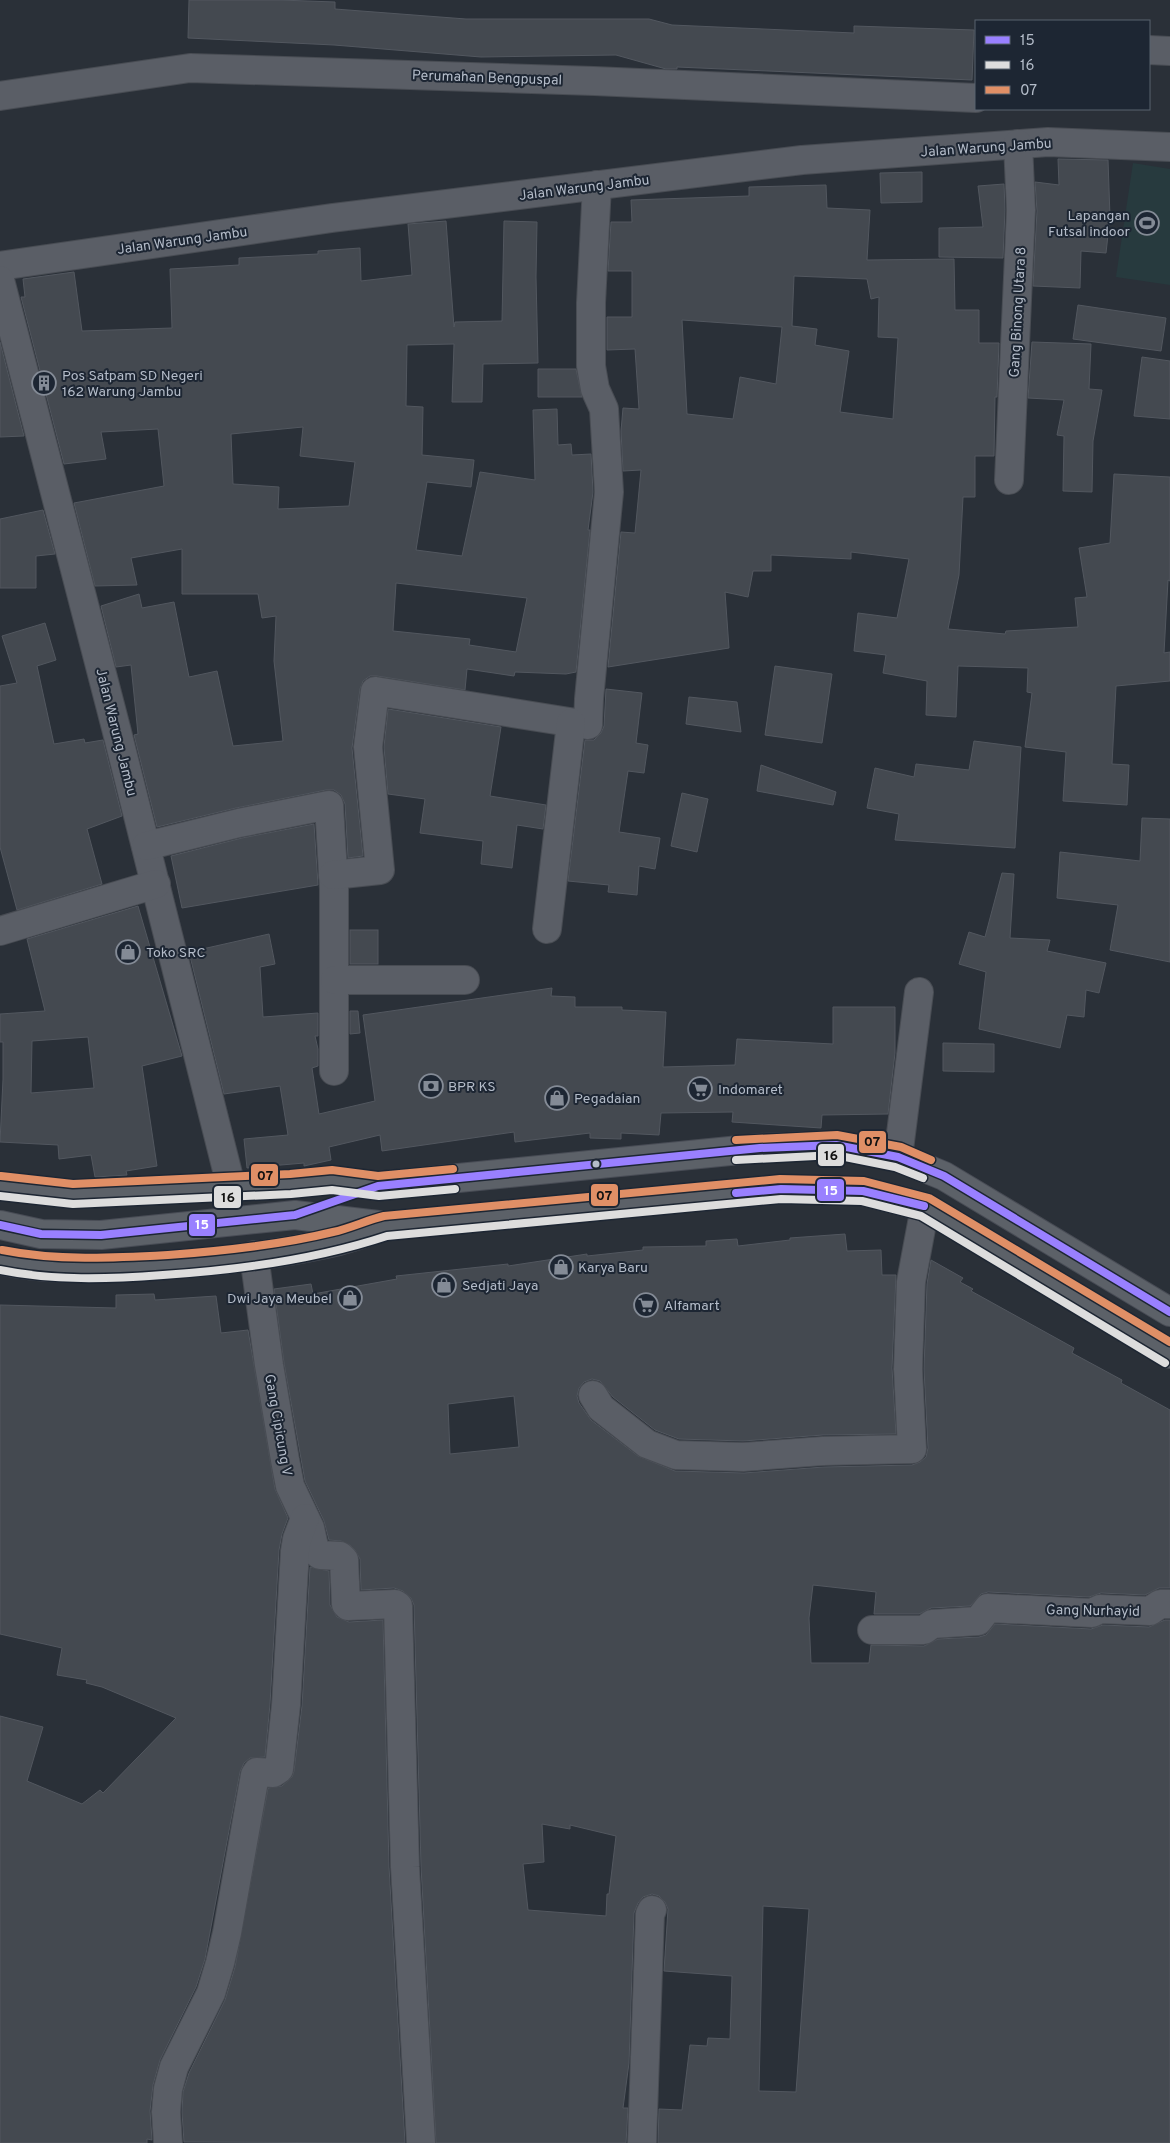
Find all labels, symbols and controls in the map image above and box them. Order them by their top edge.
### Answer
legend [975,20,1150,110]
text: 15 [1020,32,1035,51]
text: 16 [1020,57,1035,76]
street label: Perumahan Bengpuspal [412,67,562,90]
text: 07 [1020,82,1037,101]
street label: Jalan Warung Jambu [920,135,1052,162]
street label: Jalan Warung Jambu [518,172,650,205]
place label: Lapangan Futsal indoor [1048,208,1131,241]
sports icon: Lapangan Futsal indoor [1134,210,1160,236]
street label: Jalan Warung Jambu [116,224,248,259]
street label: Gang Binong Utara 8 [1007,246,1030,378]
place label: Pos Satpam SD Negeri 162 Warung Jambu [62,368,203,401]
building icon: Pos Satpam SD Negeri 162 Warung Jambu [31,370,57,396]
street label: Jalan Warung Jambu [91,667,140,798]
shop icon: Toko SRC [115,939,141,965]
place label: Toko SRC [146,945,205,962]
bank icon: BPR KS [418,1073,444,1099]
supermarket icon: Indomaret [687,1076,713,1102]
place label: BPR KS [448,1079,496,1096]
place label: Indomaret [718,1082,783,1099]
shop icon: Pegadaian [544,1085,570,1111]
place label: Pegadaian [574,1091,640,1108]
line badge: 07 [858,1130,887,1154]
text: 07 [864,1134,880,1151]
line badge: 16 [817,1143,845,1167]
text: 16 [824,1148,838,1165]
unlabelled marker [591,1159,601,1169]
line badge: 07 [250,1163,279,1187]
text: 07 [257,1168,273,1185]
line badge: 15 [816,1178,845,1202]
line badge: 07 [590,1183,619,1207]
text: 15 [824,1183,838,1200]
line badge: 16 [213,1185,242,1209]
text: 07 [596,1188,612,1205]
text: 16 [221,1190,235,1207]
line badge: 15 [188,1213,216,1237]
text: 15 [195,1217,209,1234]
shop icon: Karya Baru [548,1254,574,1280]
place label: Karya Baru [578,1260,648,1277]
shop icon: Sedjati Jaya [431,1272,457,1298]
place label: Sedjati Jaya [462,1278,538,1295]
shop icon: Dwi Jaya Meubel [337,1285,363,1311]
place label: Dwi Jaya Meubel [227,1291,332,1308]
supermarket icon: Alfamart [633,1292,659,1318]
place label: Alfamart [664,1298,720,1315]
street label: Gang Cipicung V [260,1373,295,1478]
street label: Gang Nurhayid [1046,1602,1140,1621]

